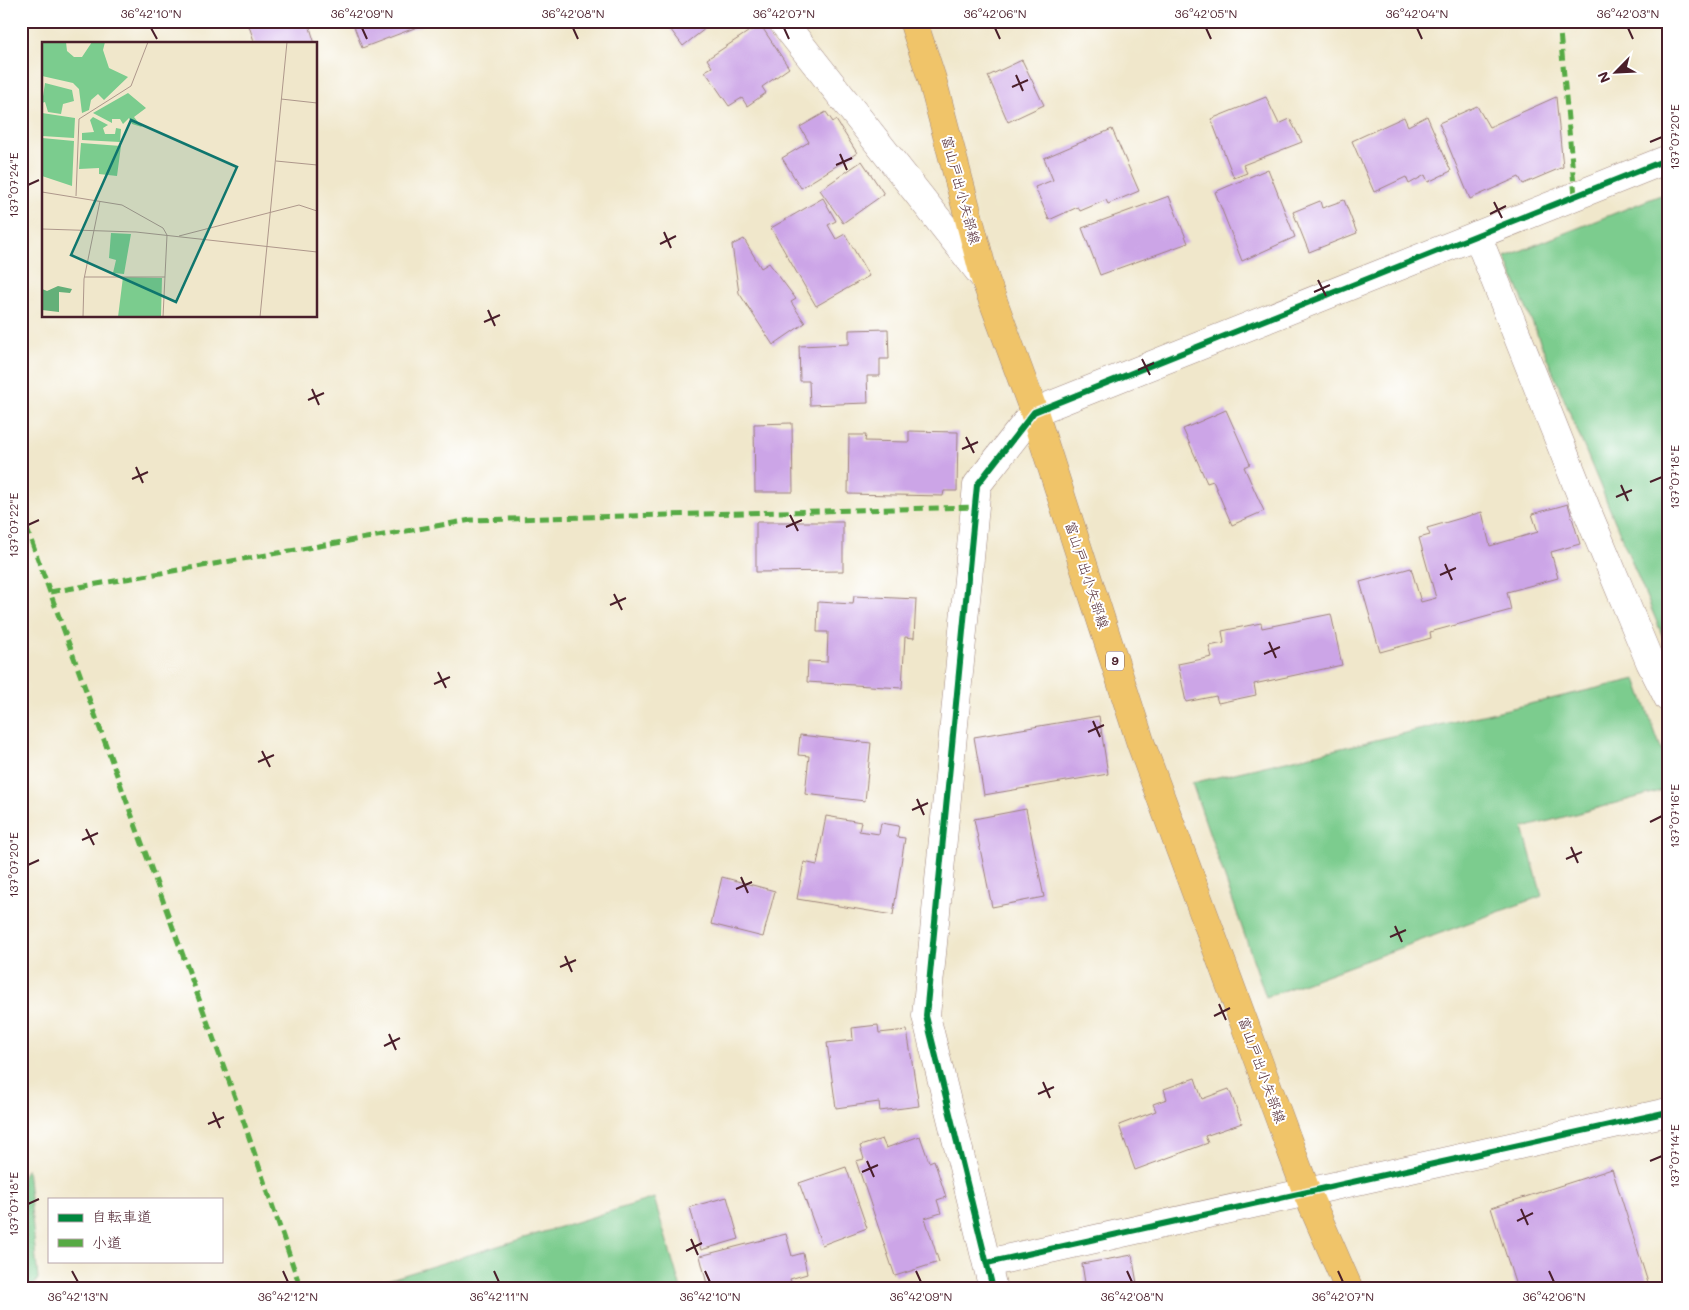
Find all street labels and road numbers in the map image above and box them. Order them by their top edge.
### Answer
street label: 富山戸出小矢部線 [938,133,985,246]
street label: 富山戸出小矢部線 [1061,519,1114,631]
road number: 9 [1106,651,1124,670]
street label: 富山戸出小矢部線 [1234,1014,1291,1126]

